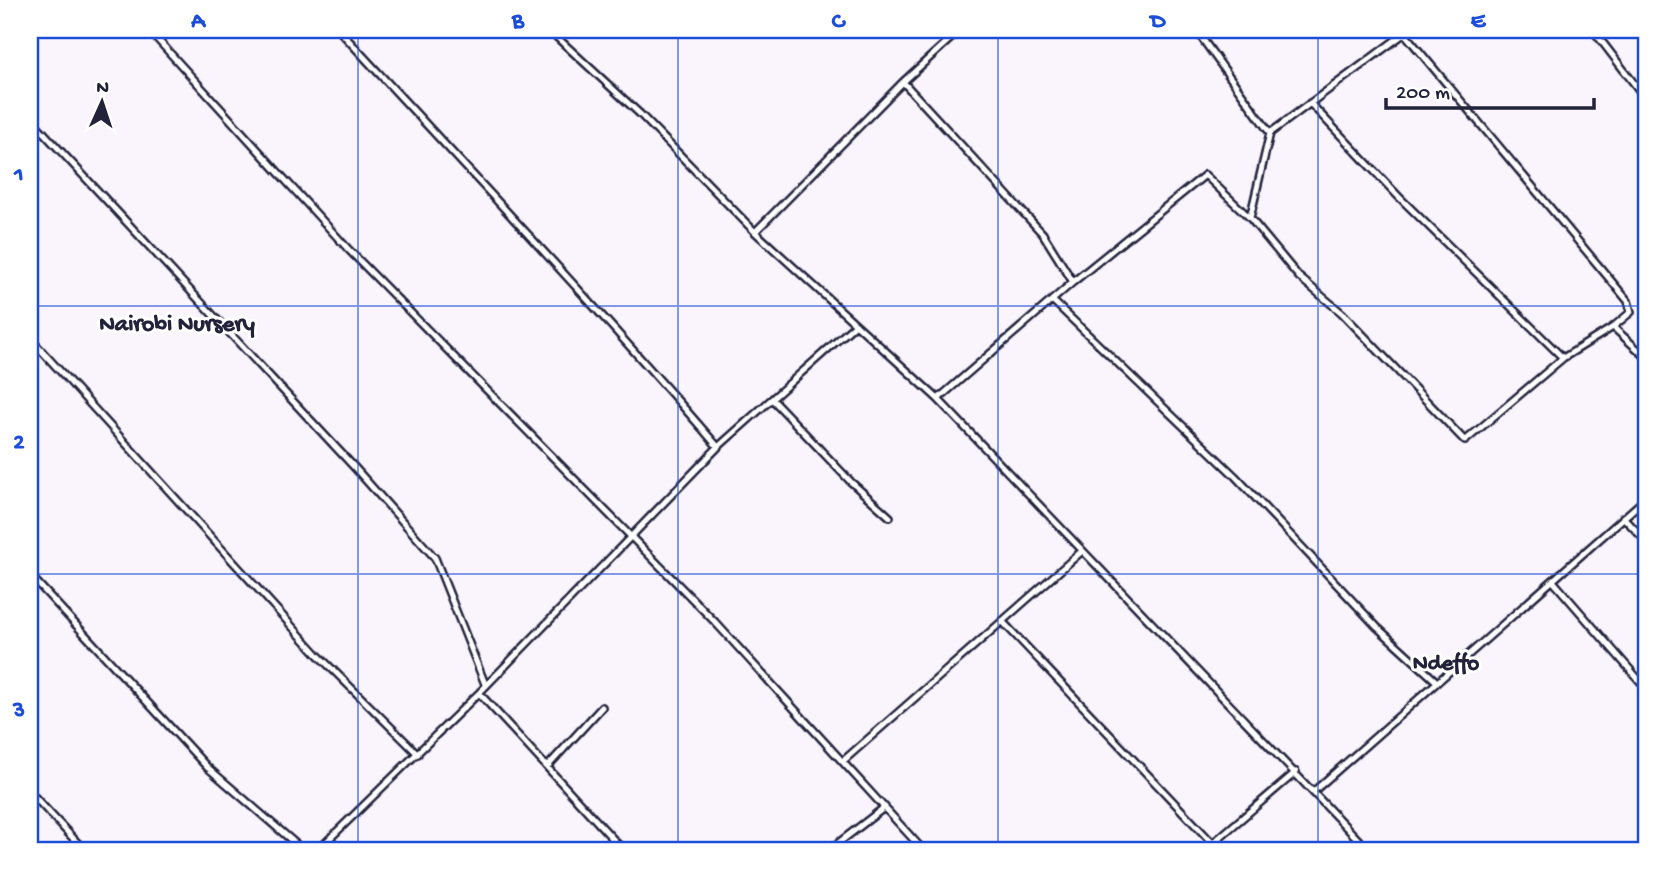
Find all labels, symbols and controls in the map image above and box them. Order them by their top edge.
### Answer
text: A [190,9,206,36]
text: B [511,9,525,36]
text: C [832,9,847,36]
text: D [1149,9,1167,36]
text: E [1471,9,1487,36]
north arrow [66,66,136,136]
scale bar [1386,66,1594,110]
text: N [96,77,110,100]
text: 200 m [1396,82,1450,107]
text: 1 [13,162,24,189]
district label: Nairobi Nursery [99,311,255,340]
text: 2 [13,430,25,457]
district label: Ndeffo [1413,651,1479,678]
text: 3 [12,698,25,725]

